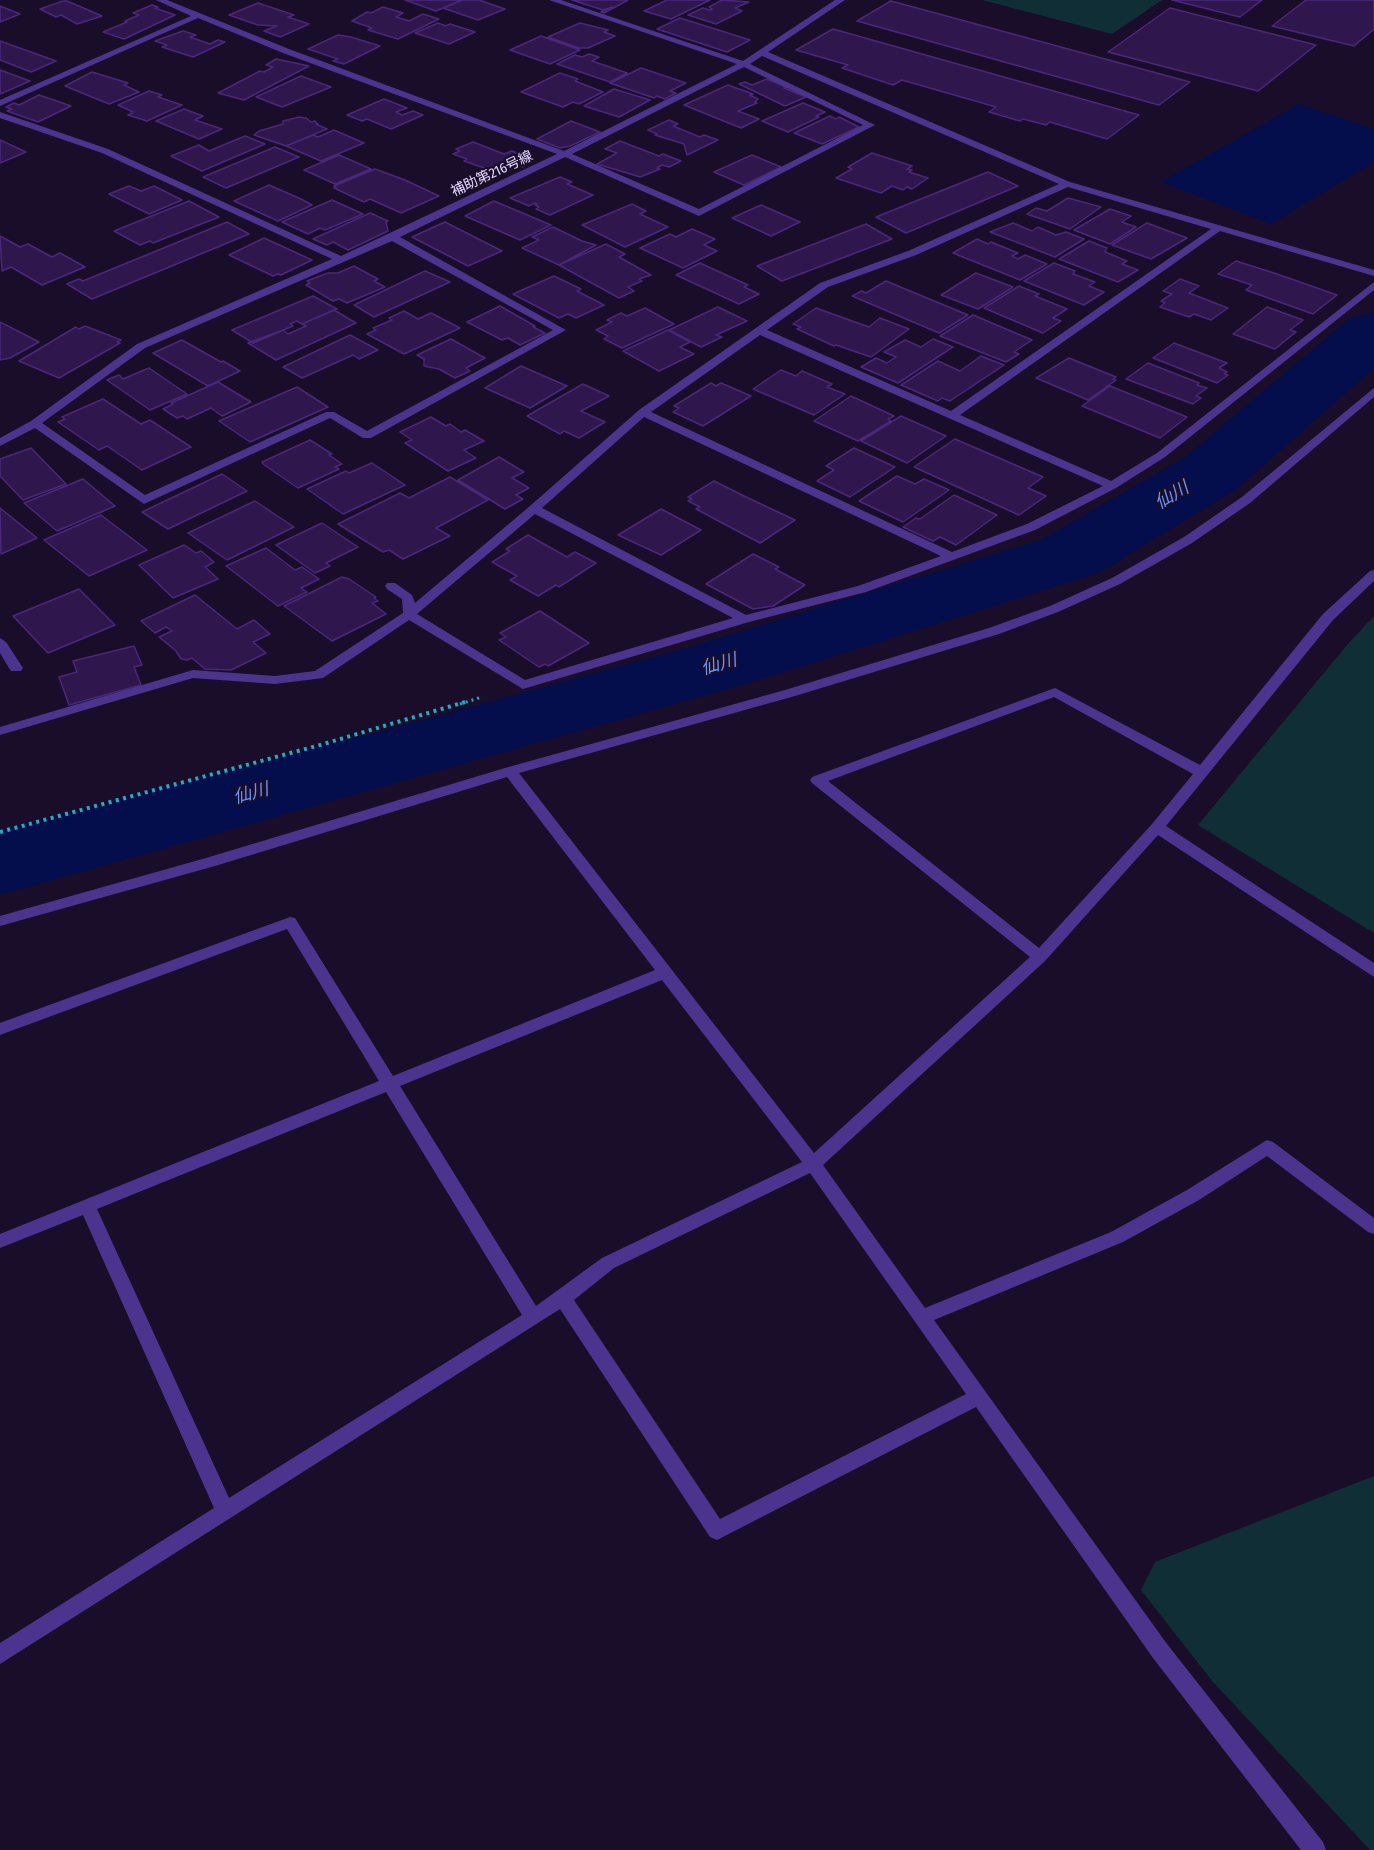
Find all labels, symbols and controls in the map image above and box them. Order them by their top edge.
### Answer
street label: 補助第216号線 [448,148,536,200]
water label: 仙川 [1151,477,1193,515]
water label: 仙川 [699,650,739,680]
water label: 仙川 [231,779,271,809]

